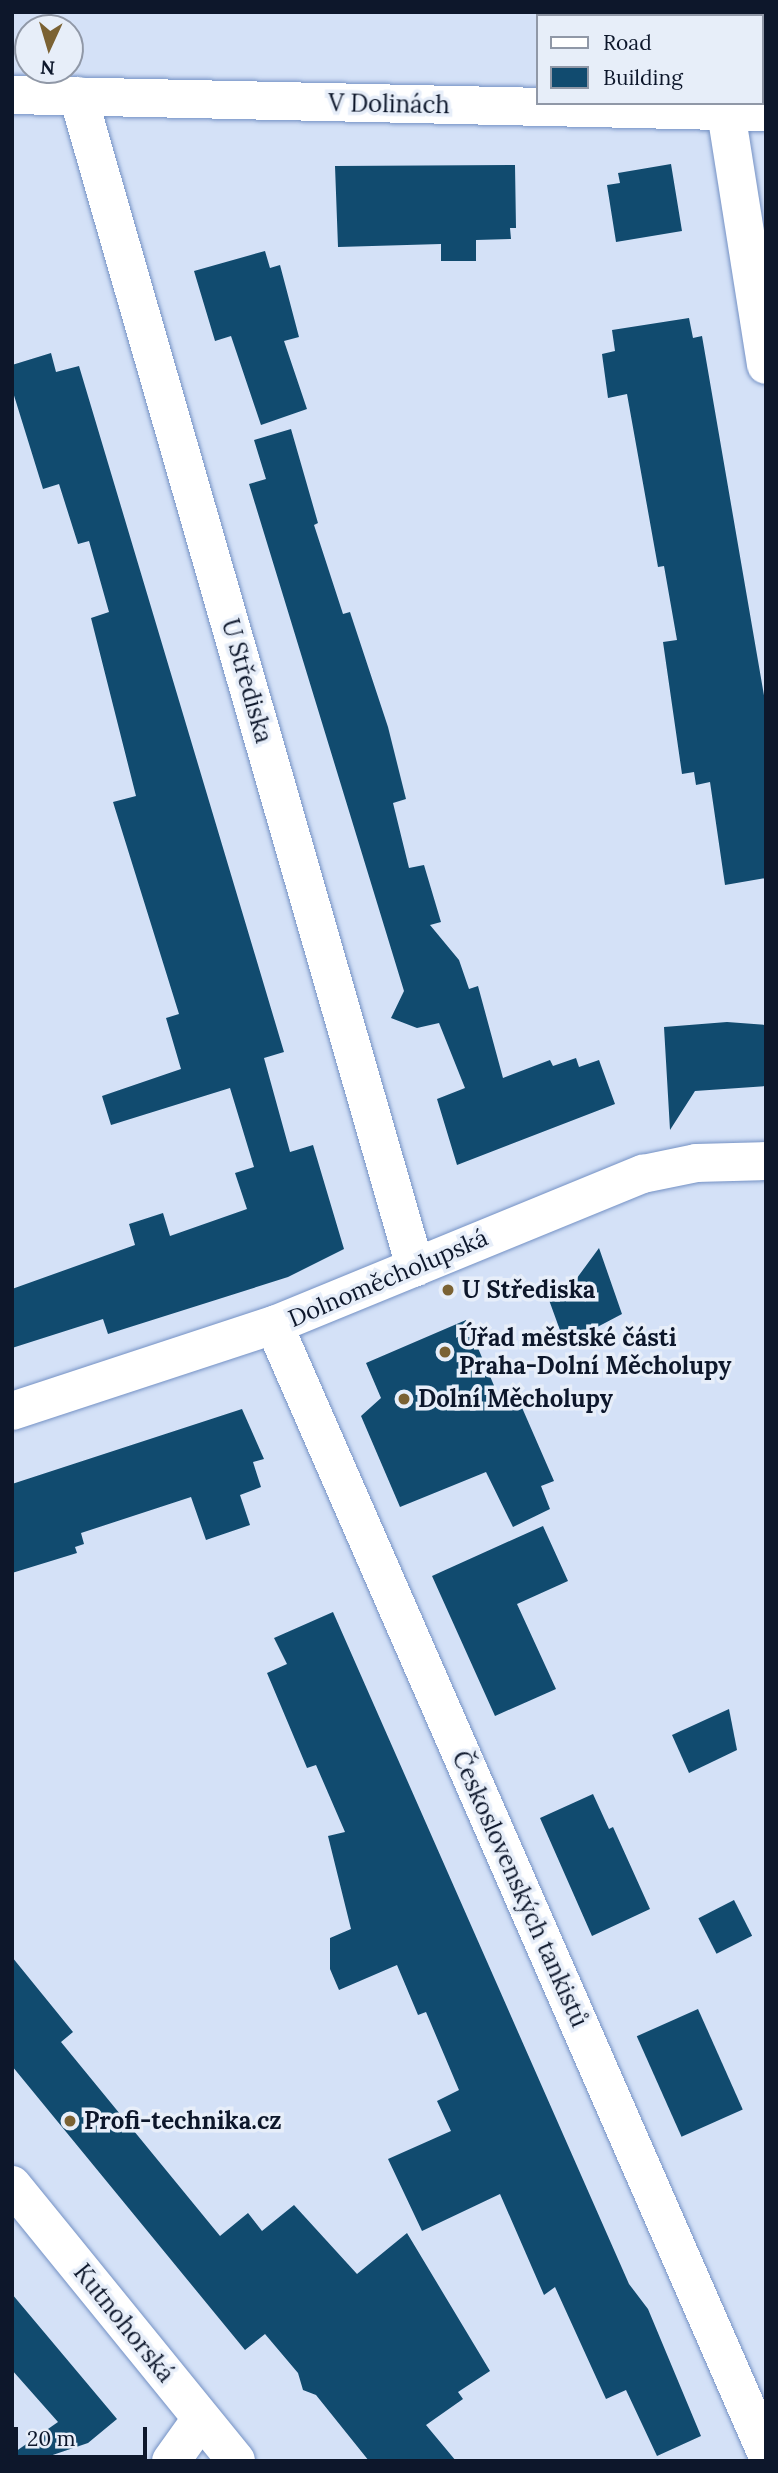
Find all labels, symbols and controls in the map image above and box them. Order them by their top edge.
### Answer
north arrow [14,14,84,84]
legend [536,14,764,105]
text: Road [603,29,652,56]
text: N [40,55,56,80]
text: Building [603,64,683,91]
street label: V Dolinách [328,89,450,119]
street label: U Střediska [216,616,278,746]
street label: Dolnoměcholupská [284,1223,492,1333]
place label: U Střediska [462,1276,595,1304]
marker: U Střediska [440,1282,456,1298]
place label: Úřad městské části Praha-Dolní Měcholupy [459,1324,732,1380]
marker: Úřad městské části Praha-Dolní Měcholupy [437,1344,453,1360]
place label: Dolní Měcholupy [418,1385,613,1413]
marker: Dolní Měcholupy [396,1391,412,1407]
street label: Československých tankistů [446,1746,594,2032]
place label: Profi-technika.cz [84,2107,282,2135]
marker: Profi-technika.cz [62,2113,78,2129]
street label: Kutnohorská [68,2258,180,2388]
scale bar [18,2414,150,2458]
text: 20 m [27,2425,76,2452]

